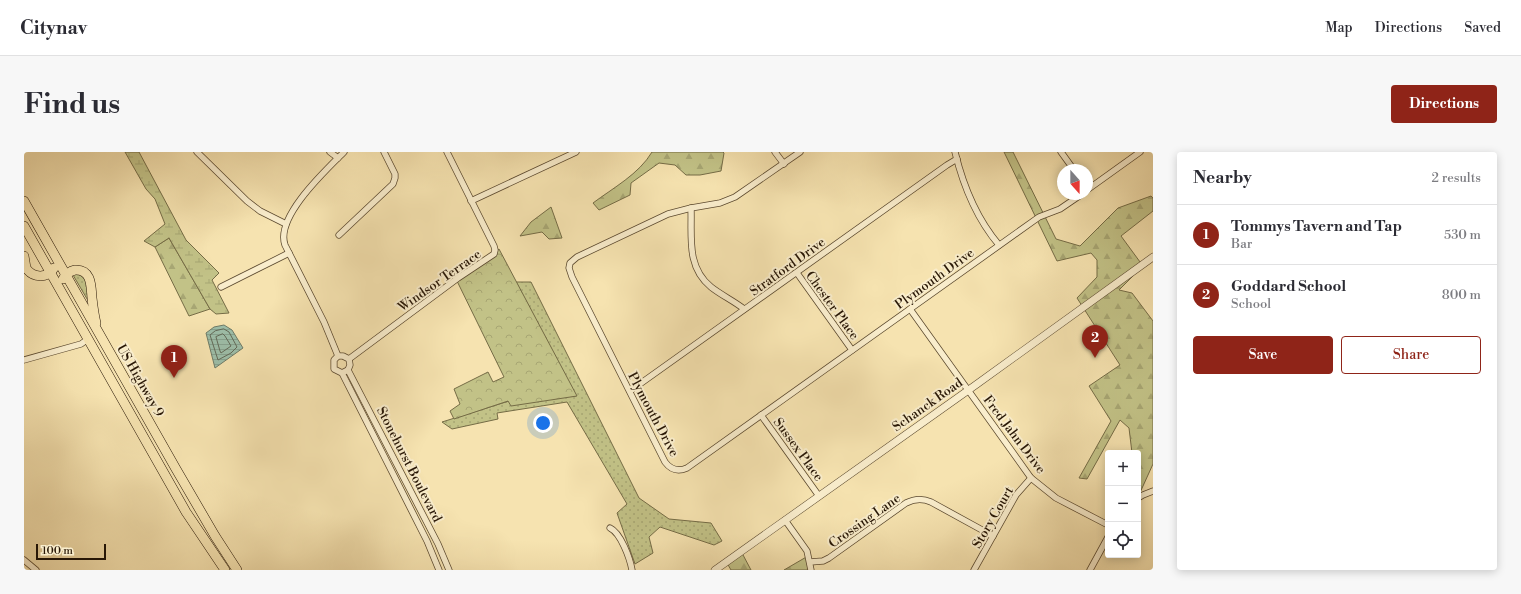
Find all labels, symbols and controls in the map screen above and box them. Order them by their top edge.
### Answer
text: Citynav [20,16,87,40]
text: Map [1325,19,1353,37]
text: Directions [1375,19,1442,37]
text: Saved [1464,19,1501,37]
button: Directions [1391,85,1497,123]
text: Find us [24,87,120,122]
north arrow [1057,164,1093,200]
text: Nearby [1193,167,1252,189]
text: 2 results [1432,170,1481,186]
text: Tommys Tavern and Tap [1231,217,1402,236]
text: 1 [1203,227,1209,243]
text: 530 m [1444,227,1481,243]
street label: Stratford Drive [747,234,829,300]
text: Bar [1231,236,1252,252]
street label: Plymouth Drive [892,245,977,313]
street label: Windsor Terrace [394,246,485,316]
street label: Chester Place [802,268,863,343]
text: Goddard School [1231,277,1346,296]
text: 2 [1202,287,1210,303]
text: 800 m [1442,287,1481,303]
text: School [1231,296,1271,312]
pin: 2 [1082,325,1108,358]
button: Save [1193,336,1333,374]
button: Share [1341,336,1481,374]
street label: US Highway 9 [113,341,167,420]
pin: 1 [161,345,187,378]
street label: Plymouth Drive [624,369,682,460]
street label: Schanck Road [889,374,966,435]
street label: Fred Jahn Drive [980,392,1049,477]
street label: Stonehurst Boulevard [373,404,445,525]
your location [533,413,553,433]
street label: Sussex Place [770,415,827,485]
map controls [1105,450,1141,558]
button: + [1105,450,1141,486]
street label: Story Court [969,483,1017,551]
button: − [1105,486,1141,522]
street label: Crossing Lane [826,490,904,551]
button: locate [1105,522,1141,558]
scale bar [36,542,106,561]
text: 100 m [42,544,73,558]

